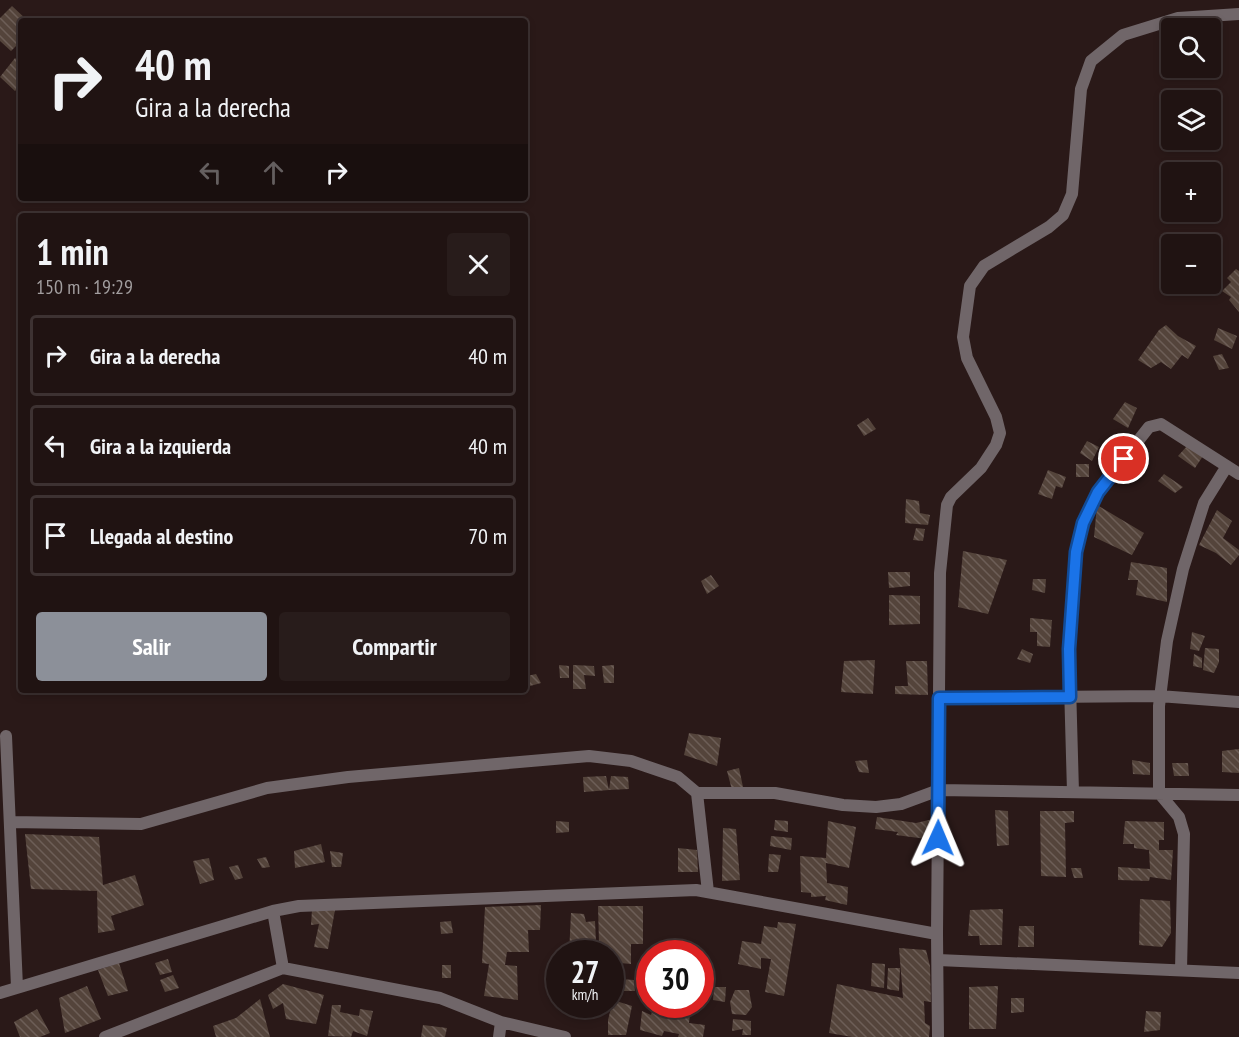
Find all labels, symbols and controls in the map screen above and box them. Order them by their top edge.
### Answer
map controls [1161,18,1221,294]
button: search [1161,18,1221,78]
text: 40 m [135,37,212,92]
icon: right [36,42,114,120]
text: Gira a la derecha [135,90,291,124]
button: layers [1161,90,1221,150]
icon: left [194,156,227,189]
icon: ahead [257,156,290,189]
icon: right [320,156,353,189]
button: + [1161,162,1221,222]
text: 1 min [36,228,109,275]
button: close [447,233,510,296]
button: − [1161,234,1221,294]
text: 150 m · 19:29 [36,274,133,300]
icon: right [39,339,72,372]
text: Gira a la derecha [90,342,220,370]
text: 40 m [468,342,507,370]
icon: left [39,429,72,462]
text: Gira a la izquierda [90,432,231,460]
text: 40 m [468,432,507,460]
pin [1098,433,1149,484]
icon: arrive [1107,442,1140,475]
icon: arrive [39,519,72,552]
text: Llegada al destino [90,522,233,550]
text: 70 m [468,522,507,550]
button: Salir [36,612,267,681]
button: Compartir [279,612,510,681]
position arrow [906,806,970,870]
speed limit sign: 30 [636,940,714,1018]
text: 27 [571,952,599,991]
text: km/h [572,985,598,1004]

